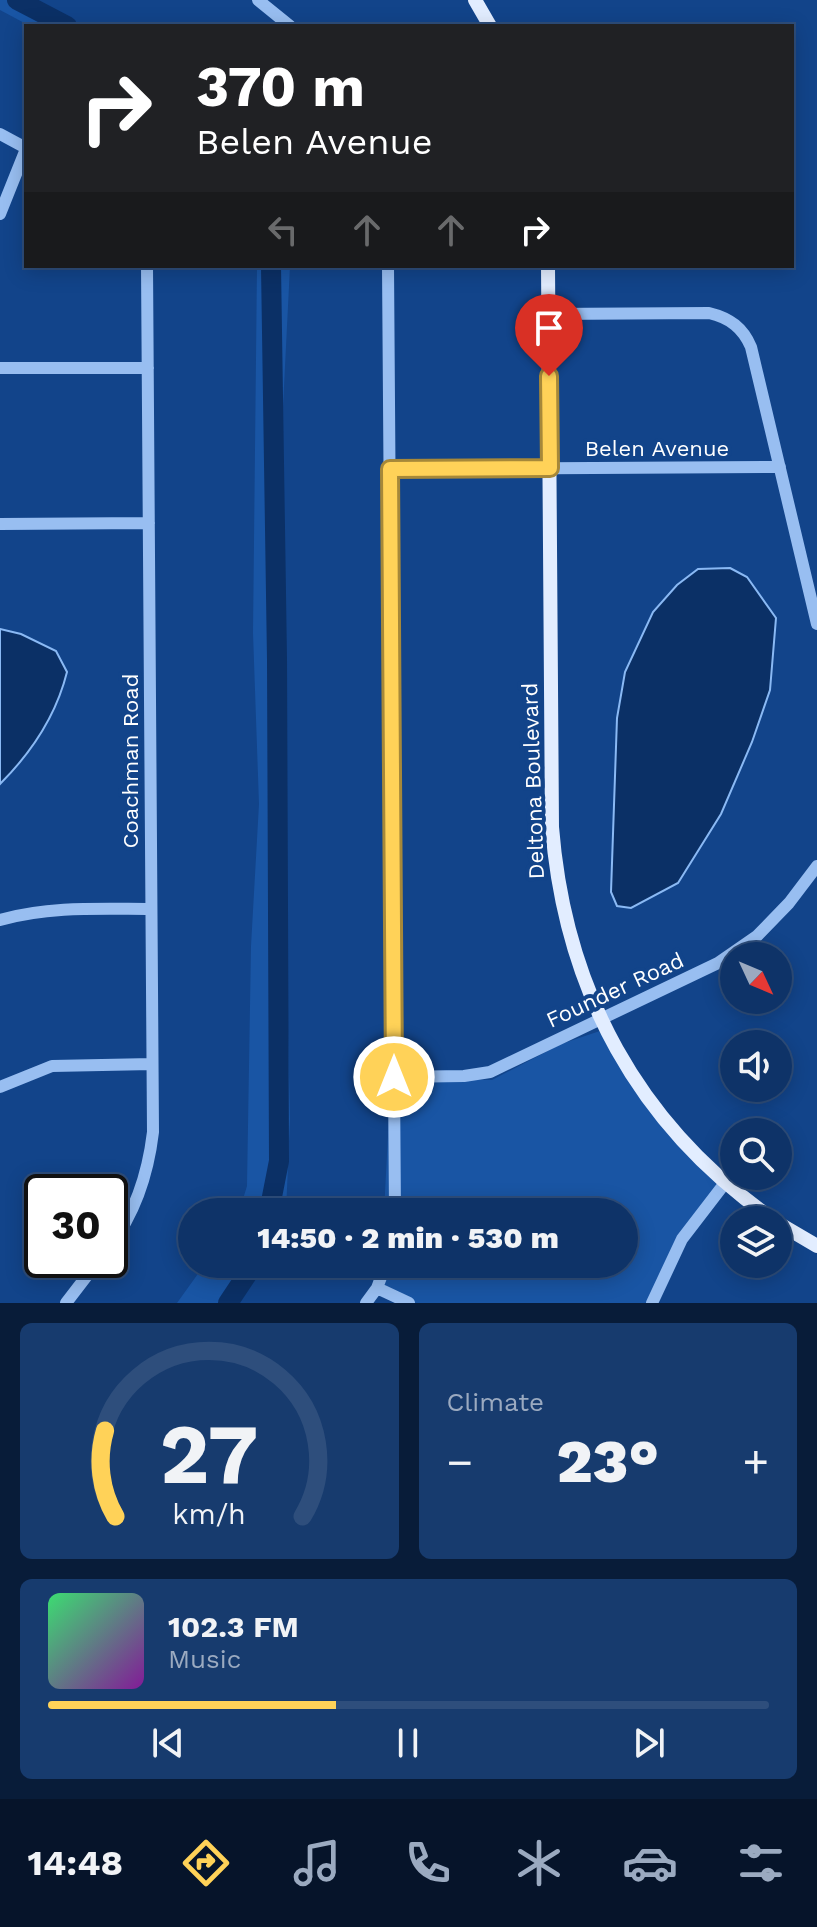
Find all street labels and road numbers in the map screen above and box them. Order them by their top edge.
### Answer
street label: Belen Avenue [585,436,729,461]
street label: Coachman Road [118,674,143,848]
street label: Deltona Boulevard [517,682,549,880]
street label: Founder Road [542,947,688,1033]

